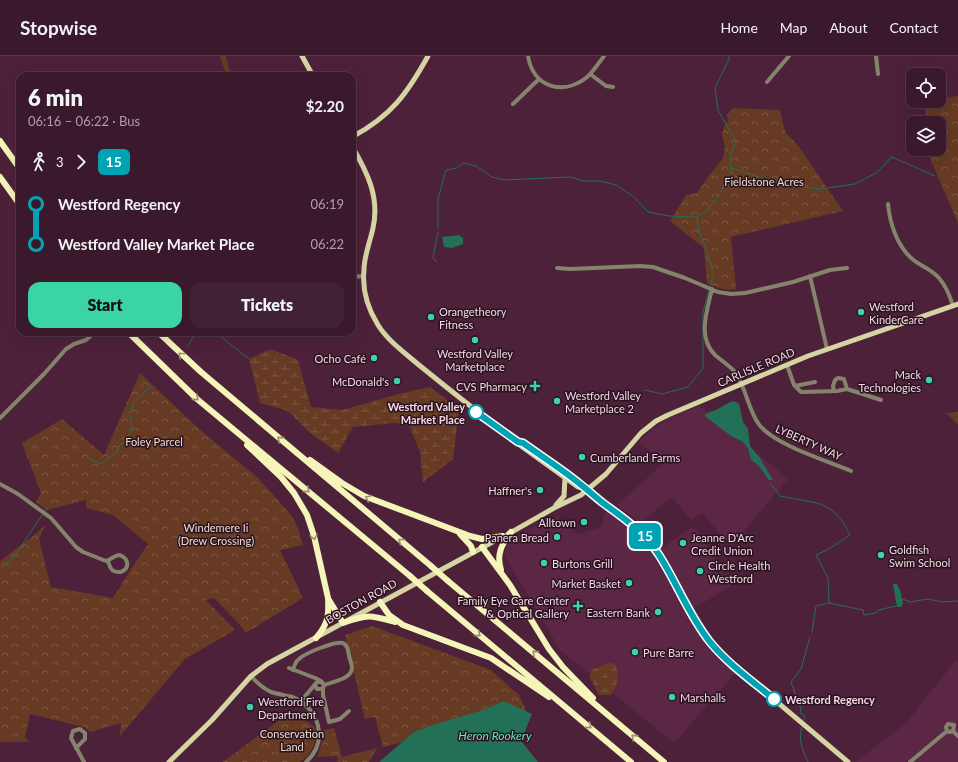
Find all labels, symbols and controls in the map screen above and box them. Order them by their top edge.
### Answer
text: Stopwise [20,16,97,39]
text: Home [720,19,758,36]
text: Map [780,19,807,36]
text: About [829,19,867,36]
text: Contact [889,19,938,36]
map controls [906,68,946,156]
button: locate [906,68,946,108]
text: 6 min [28,84,83,111]
text: $2.20 [306,97,344,115]
text: 06:16 – 06:22 · Bus [28,113,140,129]
button: layers [906,116,946,156]
icon: walk [28,151,50,173]
icon: forward [70,151,92,173]
text: 15 [106,153,122,170]
text: 3 [56,154,64,170]
park label: Fieldstone Acres [724,175,804,188]
text: Westford Regency [58,195,181,213]
text: 06:19 [311,196,344,212]
text: Westford Valley Market Place [58,235,254,253]
text: 06:22 [311,236,344,252]
button: Start [28,282,182,328]
button: Tickets [190,282,344,328]
place label: Westford KinderCare [869,300,924,326]
place label: Orangetheory Fitness [439,305,507,331]
marker: Westford KinderCare [856,307,866,317]
marker: Orangetheory Fitness [426,312,436,322]
marker: Westford Valley Marketplace [470,335,480,345]
street label: CARLISLE ROAD [716,345,796,389]
place label: Westford Valley Marketplace [437,347,513,373]
one-way arrow [179,352,186,359]
place label: Ocho Café [315,352,366,365]
marker: Ocho Café [369,353,379,363]
place label: Mack Technologies [859,368,921,394]
place label: McDonald's [332,375,389,388]
marker: Mack Technologies [924,375,934,385]
marker: McDonald's [392,376,402,386]
place label: CVS Pharmacy [456,380,527,393]
marker: CVS Pharmacy [530,381,540,391]
place label: Westford Valley Marketplace 2 [565,389,641,415]
one-way arrow [191,393,199,401]
marker: Westford Valley Marketplace 2 [552,396,562,406]
place label: Westford Valley Market Place [388,400,465,426]
marker: Westford Valley Market Place [468,404,484,420]
street label: LYBERTY WAY [774,421,844,463]
park label: Foley Parcel [125,435,183,448]
one-way arrow [278,436,285,443]
place label: Cumberland Farms [590,451,681,464]
marker: Cumberland Farms [577,452,587,462]
place label: Haffner's [488,484,532,497]
one-way arrow [302,485,310,492]
marker: Haffner's [535,485,545,495]
one-way arrow [365,495,373,503]
place label: Alltown [539,516,576,529]
marker: Alltown [579,517,589,527]
park label: Windemere Ii (Drew Crossing) [178,521,254,547]
line badge: 15 [627,523,663,549]
text: 15 [637,527,653,544]
place label: Panera Bread [485,531,549,544]
place label: Jeanne D'Arc Credit Union [691,531,754,557]
marker: Panera Bread [552,532,562,542]
one-way arrow [310,534,318,541]
marker: Jeanne D'Arc Credit Union [678,538,688,548]
one-way arrow [398,539,405,546]
place label: Goldfish Swim School [889,543,950,569]
marker: Goldfish Swim School [876,550,886,560]
place label: Burtons Grill [552,557,613,570]
marker: Burtons Grill [539,558,549,568]
place label: Circle Health Westford [708,559,770,585]
marker: Circle Health Westford [695,566,705,576]
street label: BOSTON ROAD [323,576,399,626]
place label: Market Basket [551,577,621,590]
marker: Market Basket [624,578,634,588]
place label: Family Eye Care Center & Optical Gallery [457,594,569,620]
marker: Family Eye Care Center & Optical Gallery [572,600,584,612]
place label: Eastern Bank [587,606,650,619]
marker: Eastern Bank [653,607,663,617]
one-way arrow [474,629,481,636]
place label: Pure Barre [643,646,694,659]
marker: Pure Barre [630,647,640,657]
one-way arrow [532,651,539,658]
place label: Marshalls [680,691,726,704]
marker: Westford Regency [766,691,782,707]
marker: Marshalls [667,692,677,702]
place label: Westford Regency [785,693,875,706]
place label: Westford Fire Department [258,695,324,721]
marker: Westford Fire Department [245,702,255,712]
one-way arrow [584,722,591,729]
park label: Conservation Land [260,727,324,753]
water label: Heron Rookery [458,728,532,743]
one-way arrow [632,734,639,741]

